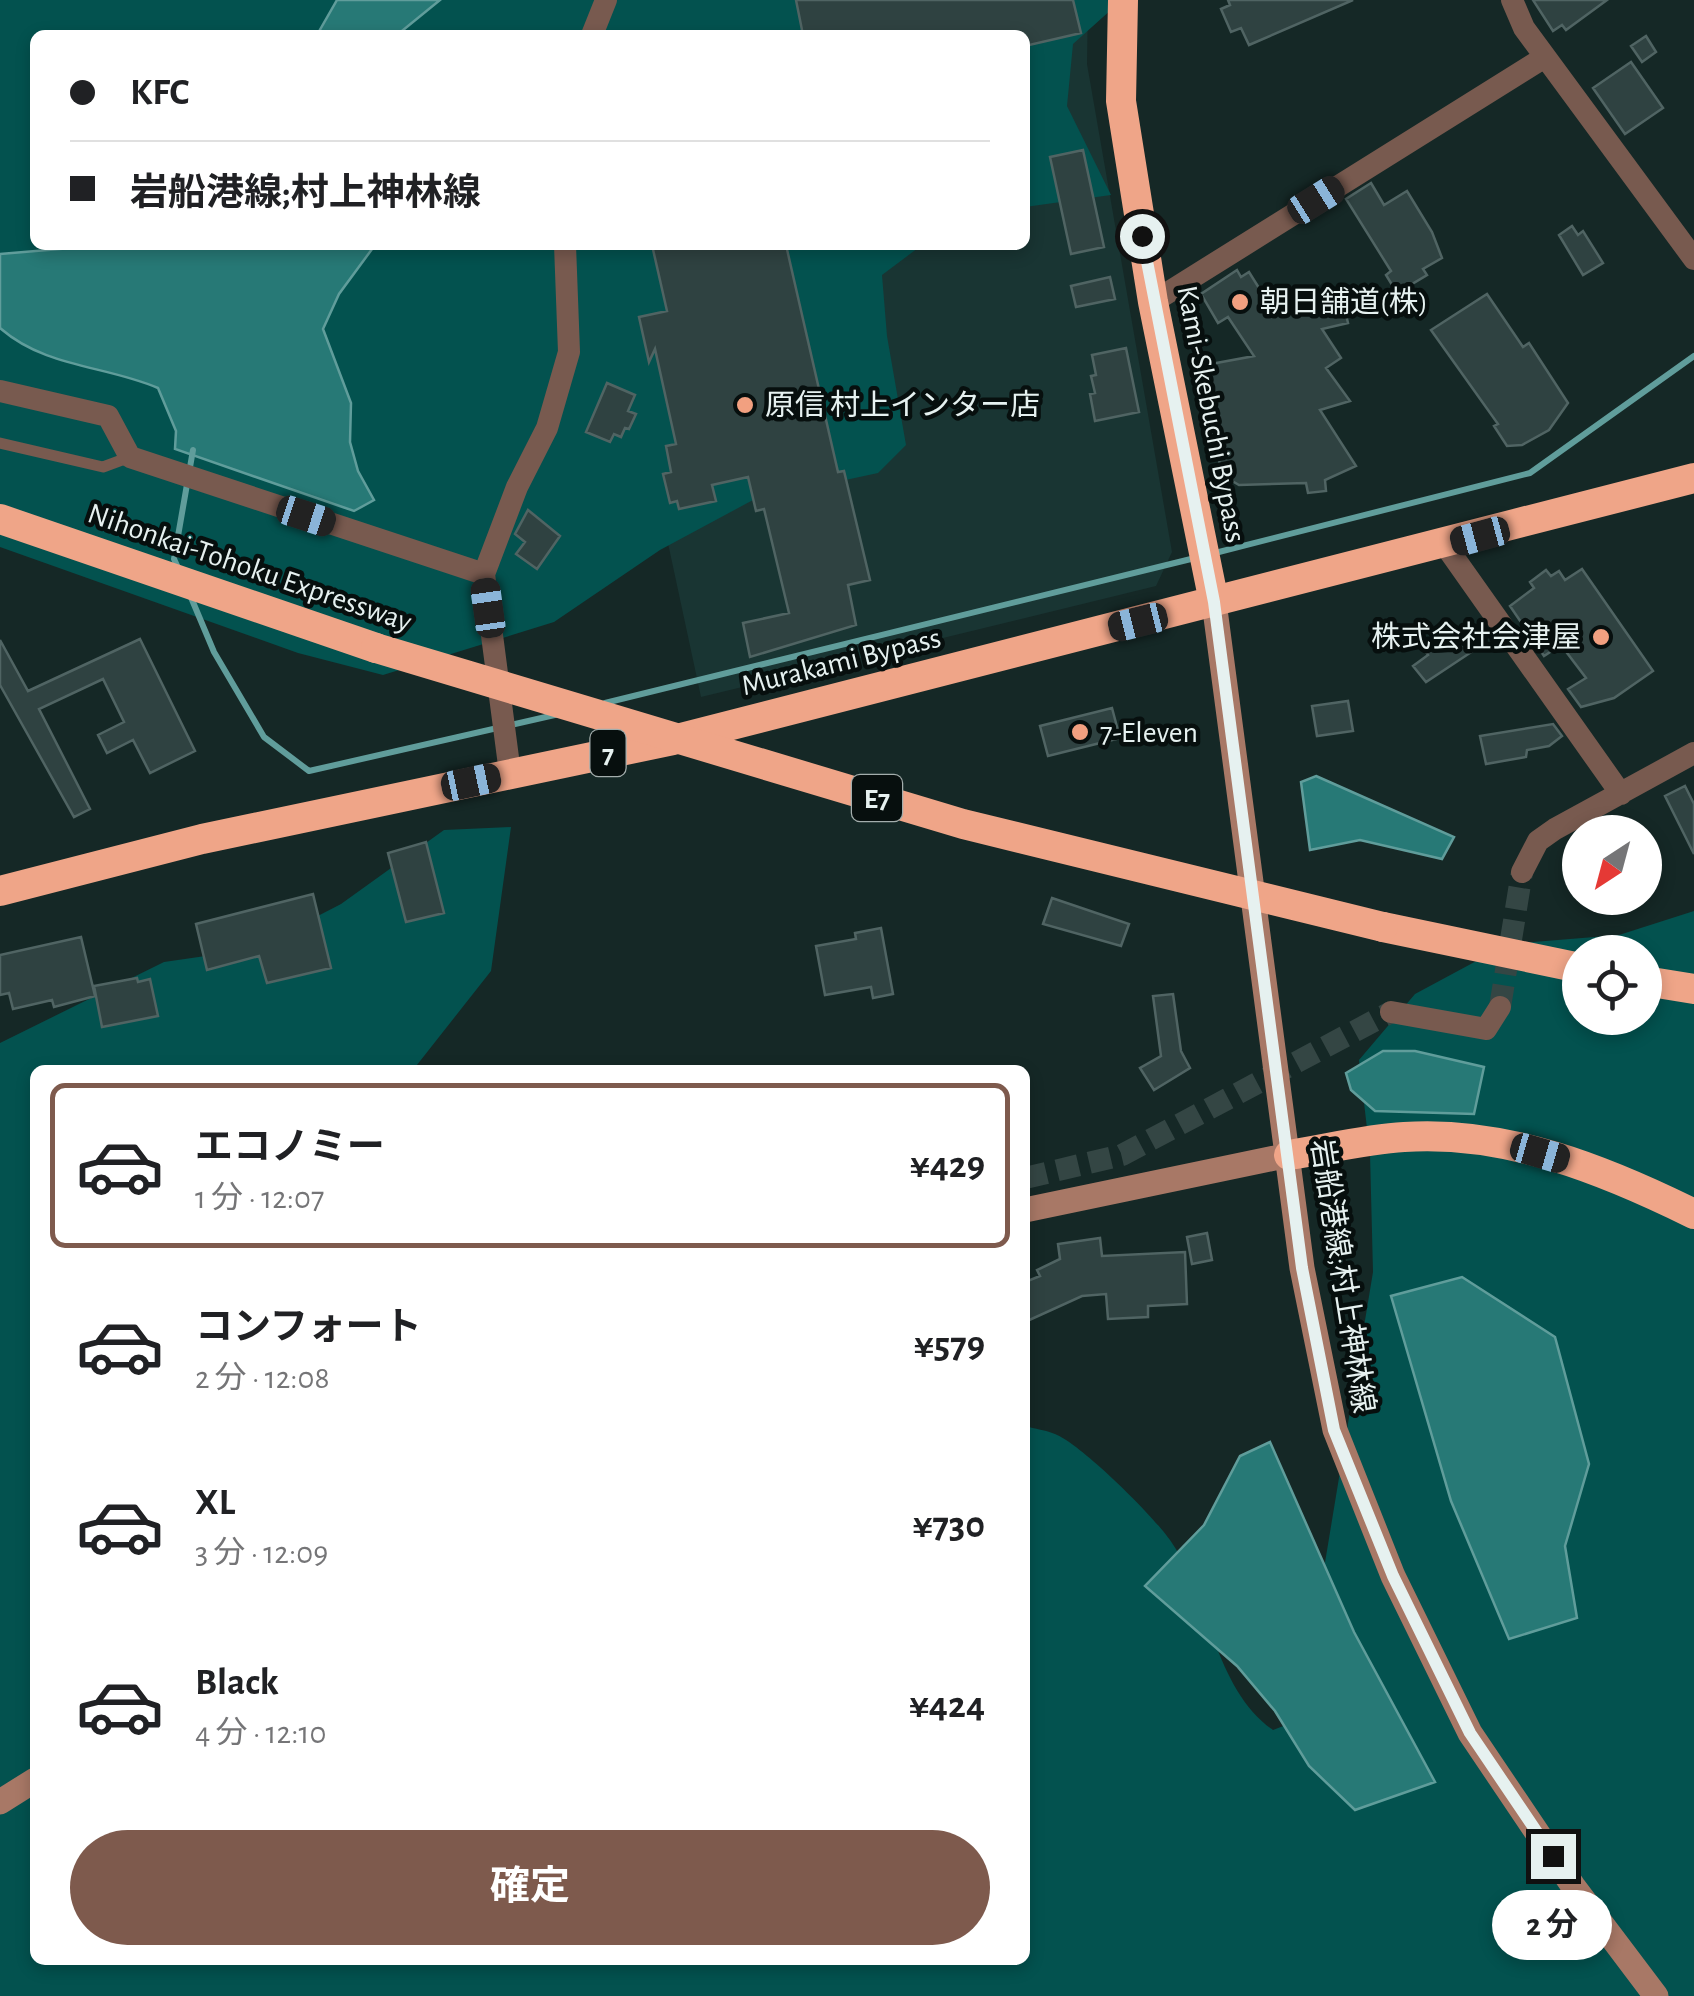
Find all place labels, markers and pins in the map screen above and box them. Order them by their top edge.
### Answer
place label: 朝日舗道(株) [1260,286,1428,318]
marker: 朝日舗道(株) [1229,291,1251,313]
place label: 原信 村上インター店 [765,389,1040,421]
marker: 原信 村上インター店 [734,394,756,416]
place label: 株式会社会津屋 [1371,621,1581,653]
marker: 株式会社会津屋 [1590,626,1612,648]
place label: 7-Eleven [1100,718,1198,748]
marker: 7-Eleven [1069,721,1091,743]

